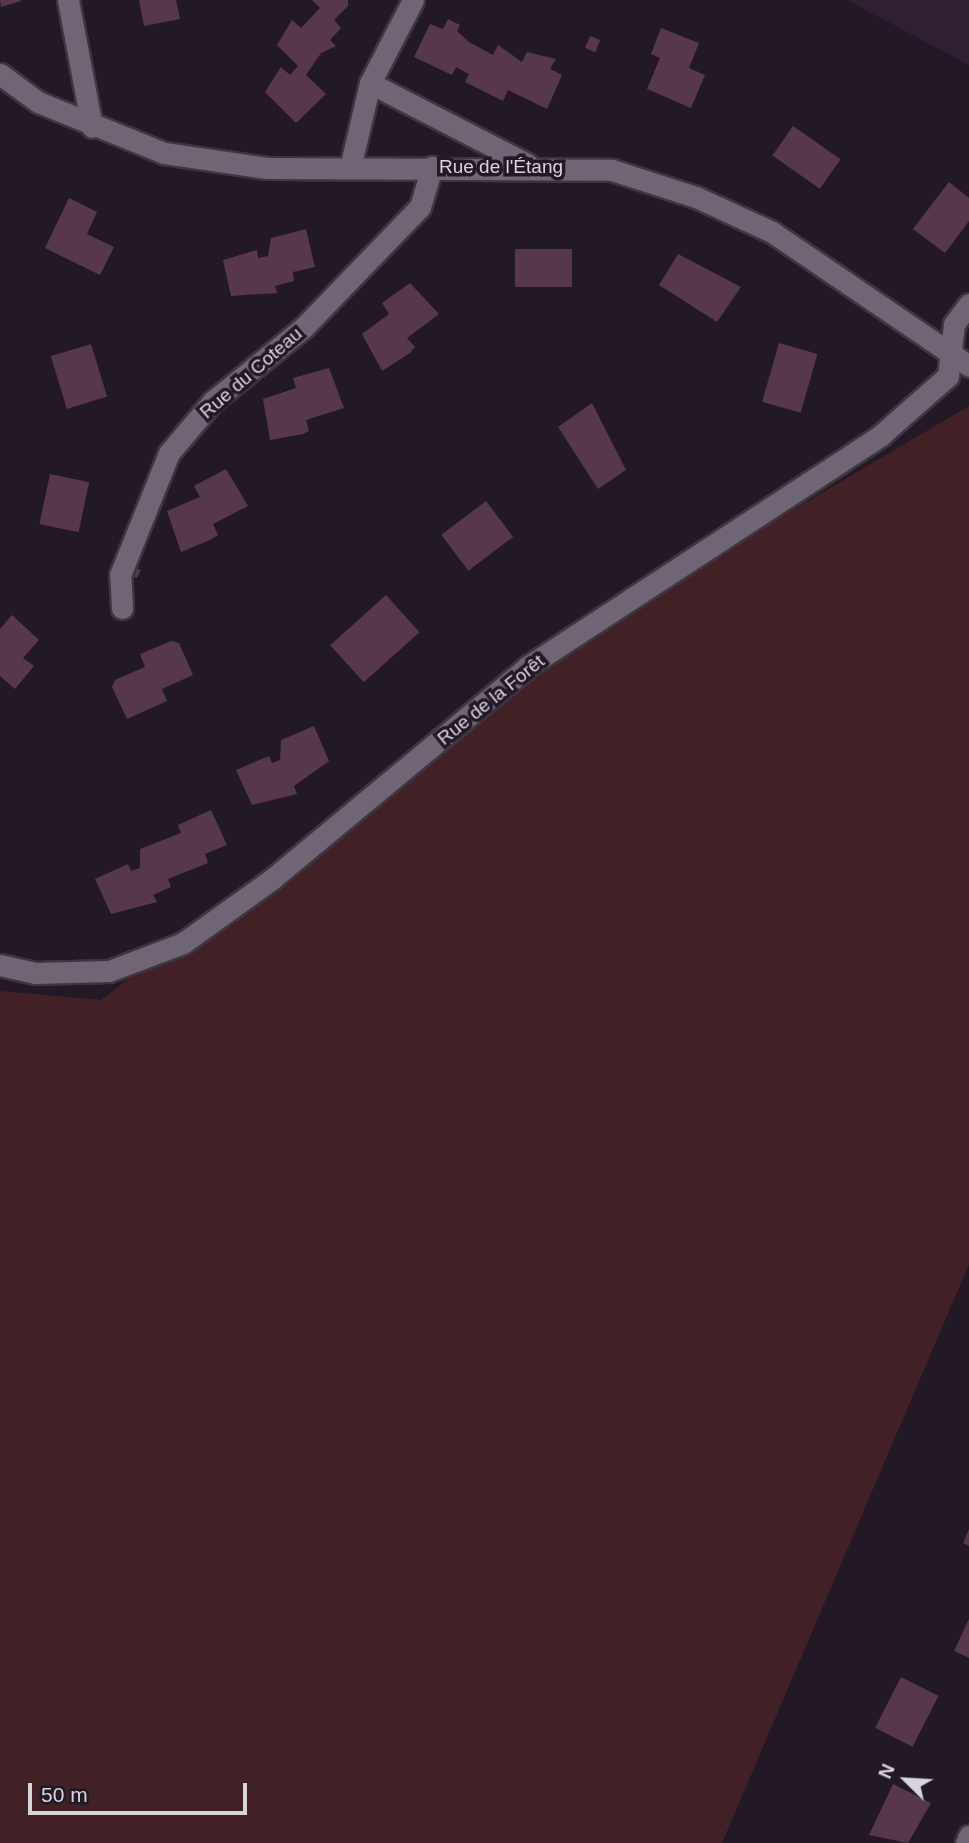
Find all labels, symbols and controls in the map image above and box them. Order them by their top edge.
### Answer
street label: Rue de l'Étang [439,156,563,178]
street label: Rue du Coteau [195,322,307,424]
street label: Rue de la Forêt [433,650,549,750]
north arrow [871,1745,941,1815]
text: N [874,1761,899,1782]
scale bar [32,1770,250,1814]
text: 50 m [41,1783,88,1806]

